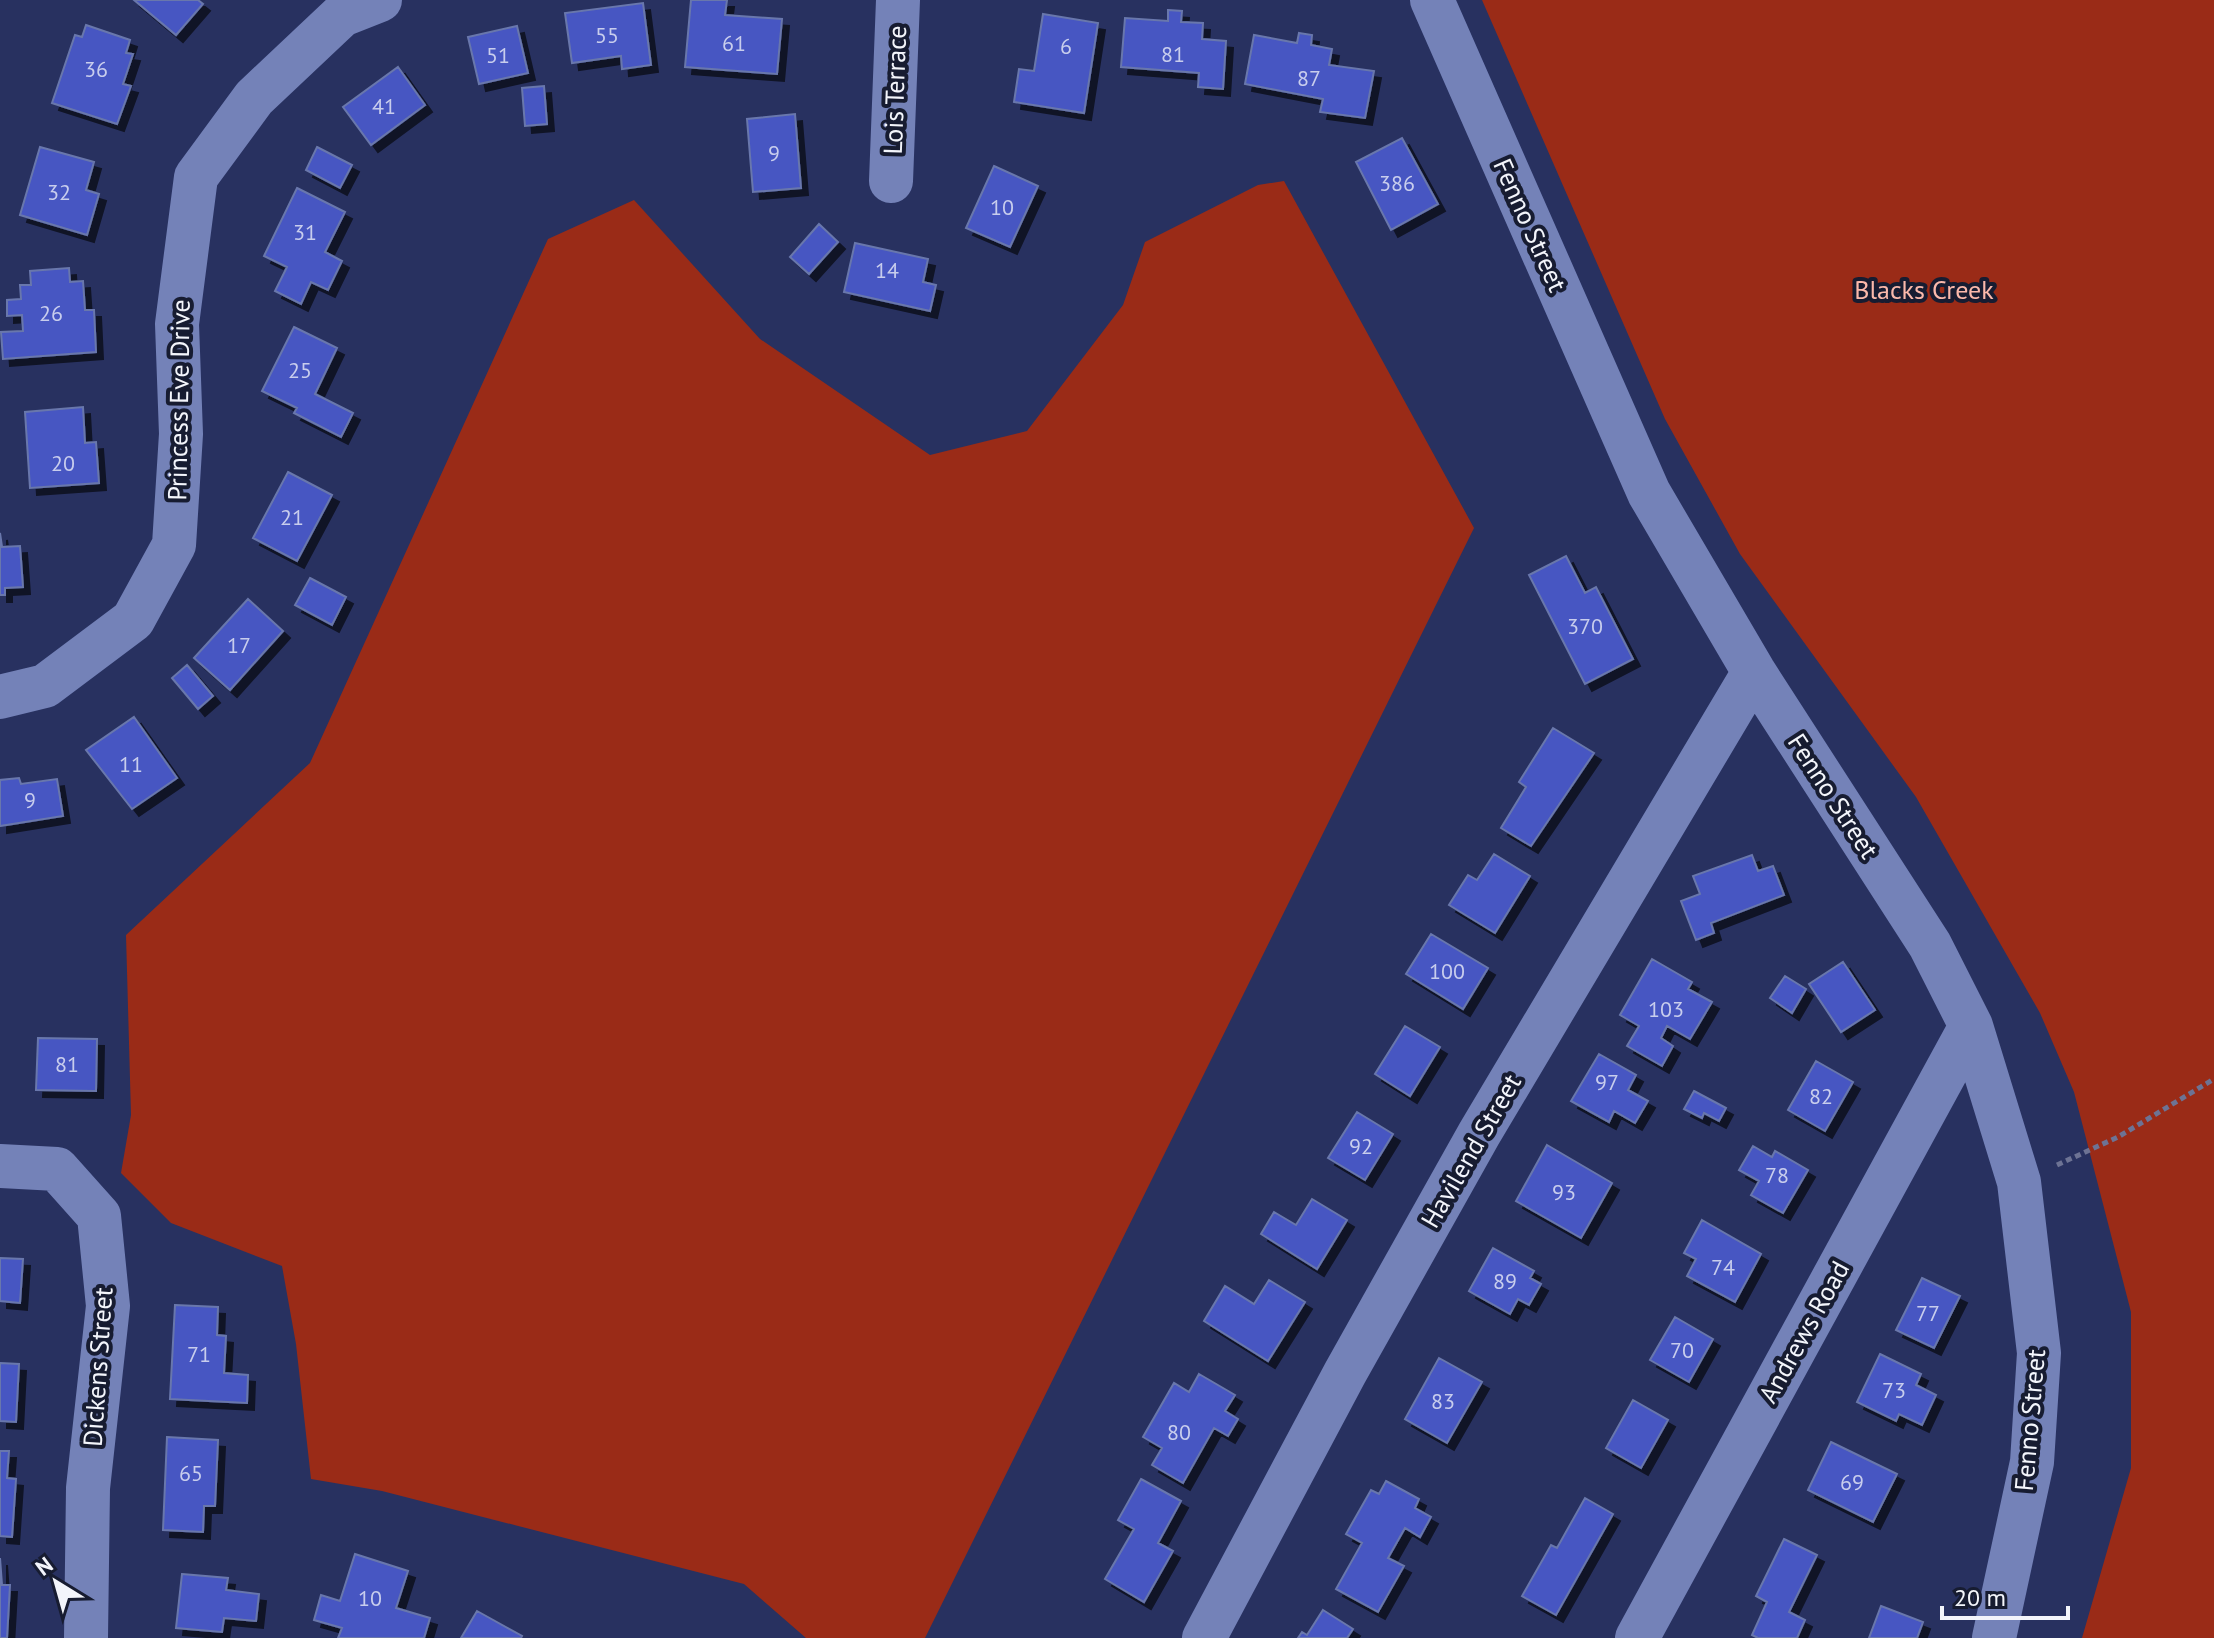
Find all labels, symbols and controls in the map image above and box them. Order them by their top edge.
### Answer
house number: 55 [595,21,619,49]
street label: Lois Terrace [876,25,913,155]
house number: 61 [722,29,746,57]
house number: 6 [1060,32,1072,60]
house number: 81 [1161,40,1185,68]
house number: 51 [486,41,510,69]
house number: 36 [84,55,108,83]
house number: 87 [1297,64,1321,92]
house number: 41 [372,92,396,120]
house number: 9 [768,139,780,167]
street label: Fenno Street [1486,153,1575,297]
house number: 386 [1379,169,1415,197]
house number: 32 [47,178,71,206]
house number: 10 [990,193,1014,221]
house number: 31 [293,218,317,246]
house number: 14 [875,256,899,284]
park label: Blacks Creek [1854,273,1994,306]
house number: 26 [39,299,63,327]
street label: Princess Eve Drive [160,299,197,501]
house number: 25 [288,356,312,384]
house number: 20 [51,449,75,477]
house number: 21 [280,503,304,531]
house number: 370 [1567,612,1603,640]
house number: 17 [227,631,251,659]
street label: Fenno Street [1781,727,1886,865]
house number: 11 [119,750,143,778]
house number: 9 [24,786,36,814]
house number: 100 [1429,957,1465,985]
house number: 103 [1648,995,1684,1023]
house number: 81 [55,1050,79,1078]
street label: Havilend Street [1413,1068,1528,1234]
house number: 97 [1595,1068,1619,1096]
house number: 82 [1809,1082,1833,1110]
house number: 92 [1349,1132,1373,1160]
house number: 78 [1765,1161,1789,1189]
house number: 93 [1552,1178,1576,1206]
house number: 74 [1711,1253,1735,1281]
street label: Andrews Road [1751,1255,1856,1409]
house number: 89 [1493,1267,1517,1295]
street label: Dickens Street [75,1286,120,1448]
house number: 77 [1916,1299,1940,1327]
house number: 70 [1670,1336,1694,1364]
house number: 71 [187,1340,211,1368]
street label: Fenno Street [2007,1347,2052,1492]
house number: 73 [1882,1376,1906,1404]
house number: 83 [1431,1387,1455,1415]
house number: 80 [1167,1418,1191,1446]
house number: 65 [179,1459,203,1487]
house number: 69 [1840,1468,1864,1496]
north arrow [16,1542,96,1622]
text: N [30,1550,58,1582]
scale bar [1942,1570,2068,1620]
text: 20 m [1954,1582,2006,1613]
house number: 10 [358,1584,382,1612]

